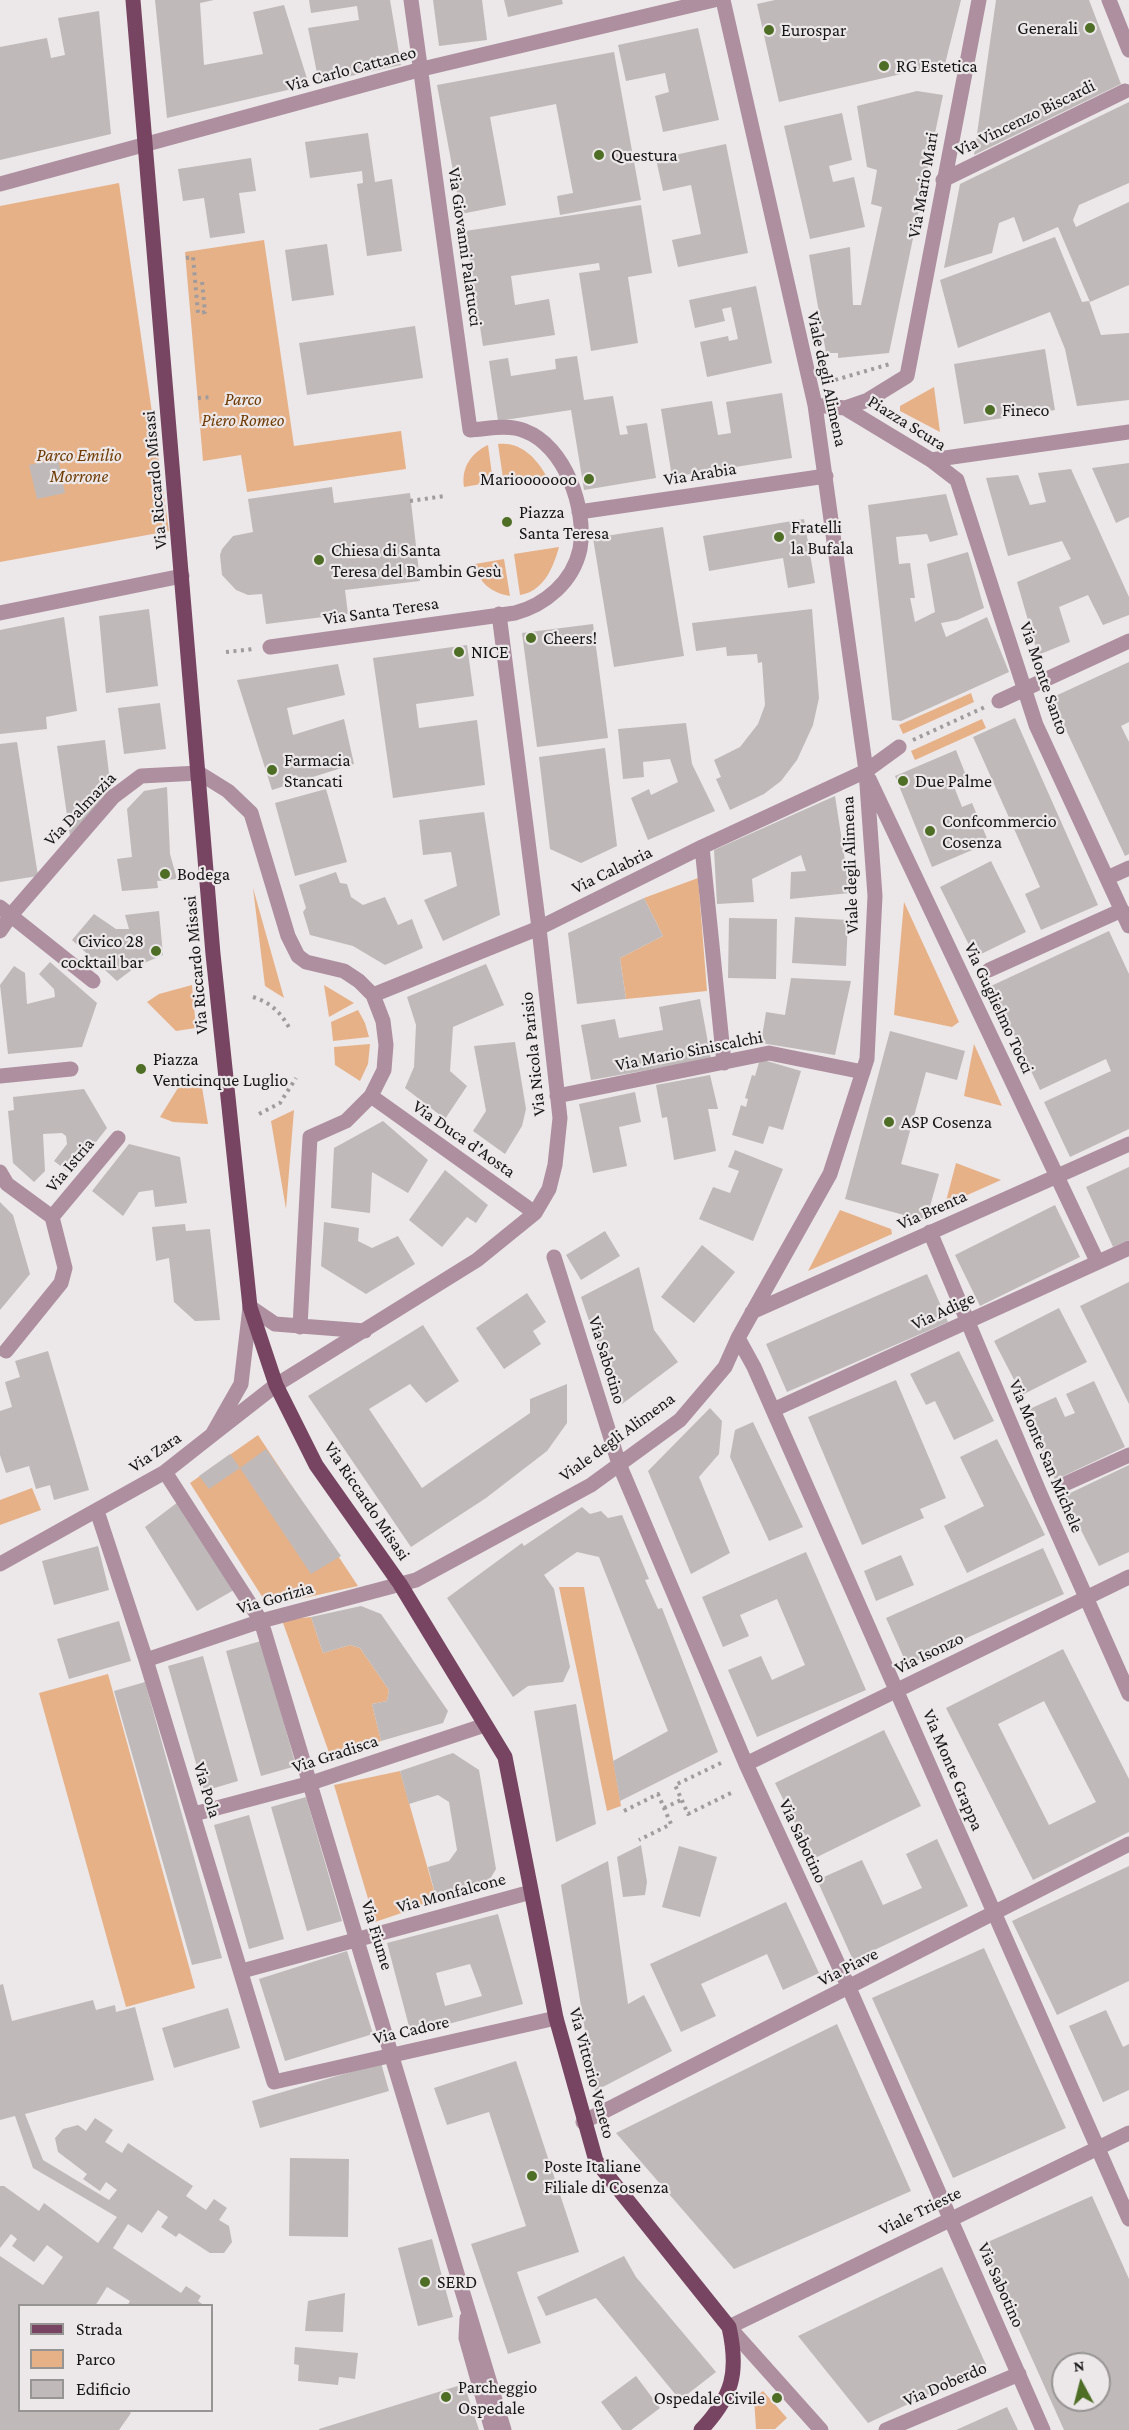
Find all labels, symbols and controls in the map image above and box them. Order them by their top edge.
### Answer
place label: Generali [1017,17,1078,39]
place label: Eurospar [781,19,846,41]
marker: Generali [1083,21,1097,35]
marker: Eurospar [762,23,776,37]
street label: Via Carlo Cattaneo [283,41,419,97]
place label: RG Estetica [896,55,978,77]
marker: RG Estetica [877,59,891,73]
street label: Via Vincenzo Biscardi [951,75,1099,161]
street label: Via Mario Mari [903,130,943,240]
place label: Questura [611,144,677,166]
marker: Questura [592,148,606,162]
street label: Via Giovanni Palatucci [443,166,487,328]
street label: Viale degli Alimena [802,309,852,449]
park label: Parco Piero Romeo [202,388,284,430]
street label: Piazza Scura [864,390,950,456]
place label: Fineco [1002,399,1049,421]
marker: Fineco [983,403,997,417]
street label: Via Riccardo Misasi [138,410,172,550]
park label: Parco Emilio Morrone [36,444,122,486]
street label: Via Arabia [662,458,738,490]
place label: Mariooooooo [480,468,577,490]
marker: Mariooooooo [582,472,596,486]
place label: Piazza Santa Teresa [519,501,609,544]
marker: Piazza Santa Teresa [500,515,514,529]
place label: Fratelli la Bufala [791,516,854,558]
marker: Fratelli la Bufala [772,530,786,544]
place label: Chiesa di Santa Teresa del Bambin Gesù [331,539,502,582]
marker: Chiesa di Santa Teresa del Bambin Gesù [312,553,326,567]
street label: Via Santa Teresa [322,592,440,630]
street label: Via Monte Santo [1015,619,1073,737]
place label: Cheers! [543,627,597,649]
marker: Cheers! [524,631,538,645]
place label: NICE [471,641,509,663]
marker: NICE [452,645,466,659]
place label: Farmacia Stancati [284,749,351,792]
marker: Farmacia Stancati [265,763,279,777]
street label: Via Dalmazia [39,767,121,851]
place label: Due Palme [915,770,992,792]
marker: Due Palme [896,774,910,788]
street label: Viale degli Alimena [837,796,863,934]
place label: Confcommercio Cosenza [942,810,1057,852]
marker: Confcommercio Cosenza [923,824,937,838]
street label: Via Calabria [568,841,656,899]
place label: Bodega [177,863,230,885]
marker: Bodega [158,867,172,881]
street label: Via Riccardo Misasi [179,895,213,1035]
place label: Civico 28 cocktail bar [61,930,144,972]
street label: Via Guglielmo Tocci [959,939,1039,1077]
marker: Civico 28 cocktail bar [149,944,163,958]
street label: Via Nicola Parisio [516,991,550,1117]
street label: Via Mario Siniscalchi [613,1026,765,1076]
place label: Piazza Venticinque Luglio [153,1048,288,1090]
marker: Piazza Venticinque Luglio [134,1062,148,1076]
street label: Via Duca d'Aosta [408,1095,520,1183]
place label: ASP Cosenza [901,1111,992,1133]
marker: ASP Cosenza [882,1115,896,1129]
street label: Via Istria [41,1133,99,1197]
street label: Via Brenta [894,1185,970,1235]
street label: Via Adige [908,1287,978,1335]
street label: Via Sabotino [583,1314,631,1406]
street label: Via Monte San Michele [1004,1376,1088,1536]
street label: Viale degli Alimena [555,1388,679,1486]
street label: Via Zara [125,1427,185,1477]
street label: Via Riccardo Misasi [319,1437,415,1565]
street label: Via Gorizia [234,1577,316,1619]
street label: Via Isonzo [891,1627,967,1679]
street label: Via Monte Grappa [918,1706,988,1834]
street label: Via Gradisca [289,1730,381,1778]
street label: Via Pola [188,1760,226,1820]
street label: Via Sabotino [774,1795,832,1887]
street label: Via Monfalcone [394,1868,508,1918]
street label: Via Fiume [356,1898,398,1972]
street label: Via Piave [814,1943,882,1991]
street label: Via Vittorio Veneto [564,2005,620,2141]
street label: Via Cadore [371,2011,451,2049]
place label: Poste Italiane Filiale di Cosenza [544,2155,669,2198]
marker: Poste Italiane Filiale di Cosenza [525,2169,539,2183]
street label: Viale Trieste [875,2182,965,2240]
street label: Via Sabotino [973,2239,1029,2331]
place label: SERD [437,2271,477,2293]
marker: SERD [418,2275,432,2289]
legend [18,2304,213,2412]
text: Strada [76,2319,123,2339]
text: Parco [76,2349,115,2369]
north arrow [1051,2352,1111,2412]
street label: Via Doberdo [900,2357,990,2411]
text: N [1073,2357,1085,2375]
place label: Parcheggio Ospedale [458,2376,537,2418]
text: Edificio [76,2379,131,2399]
place label: Ospedale Civile [654,2387,765,2409]
marker: Parcheggio Ospedale [439,2390,453,2404]
marker: Ospedale Civile [770,2391,784,2405]

